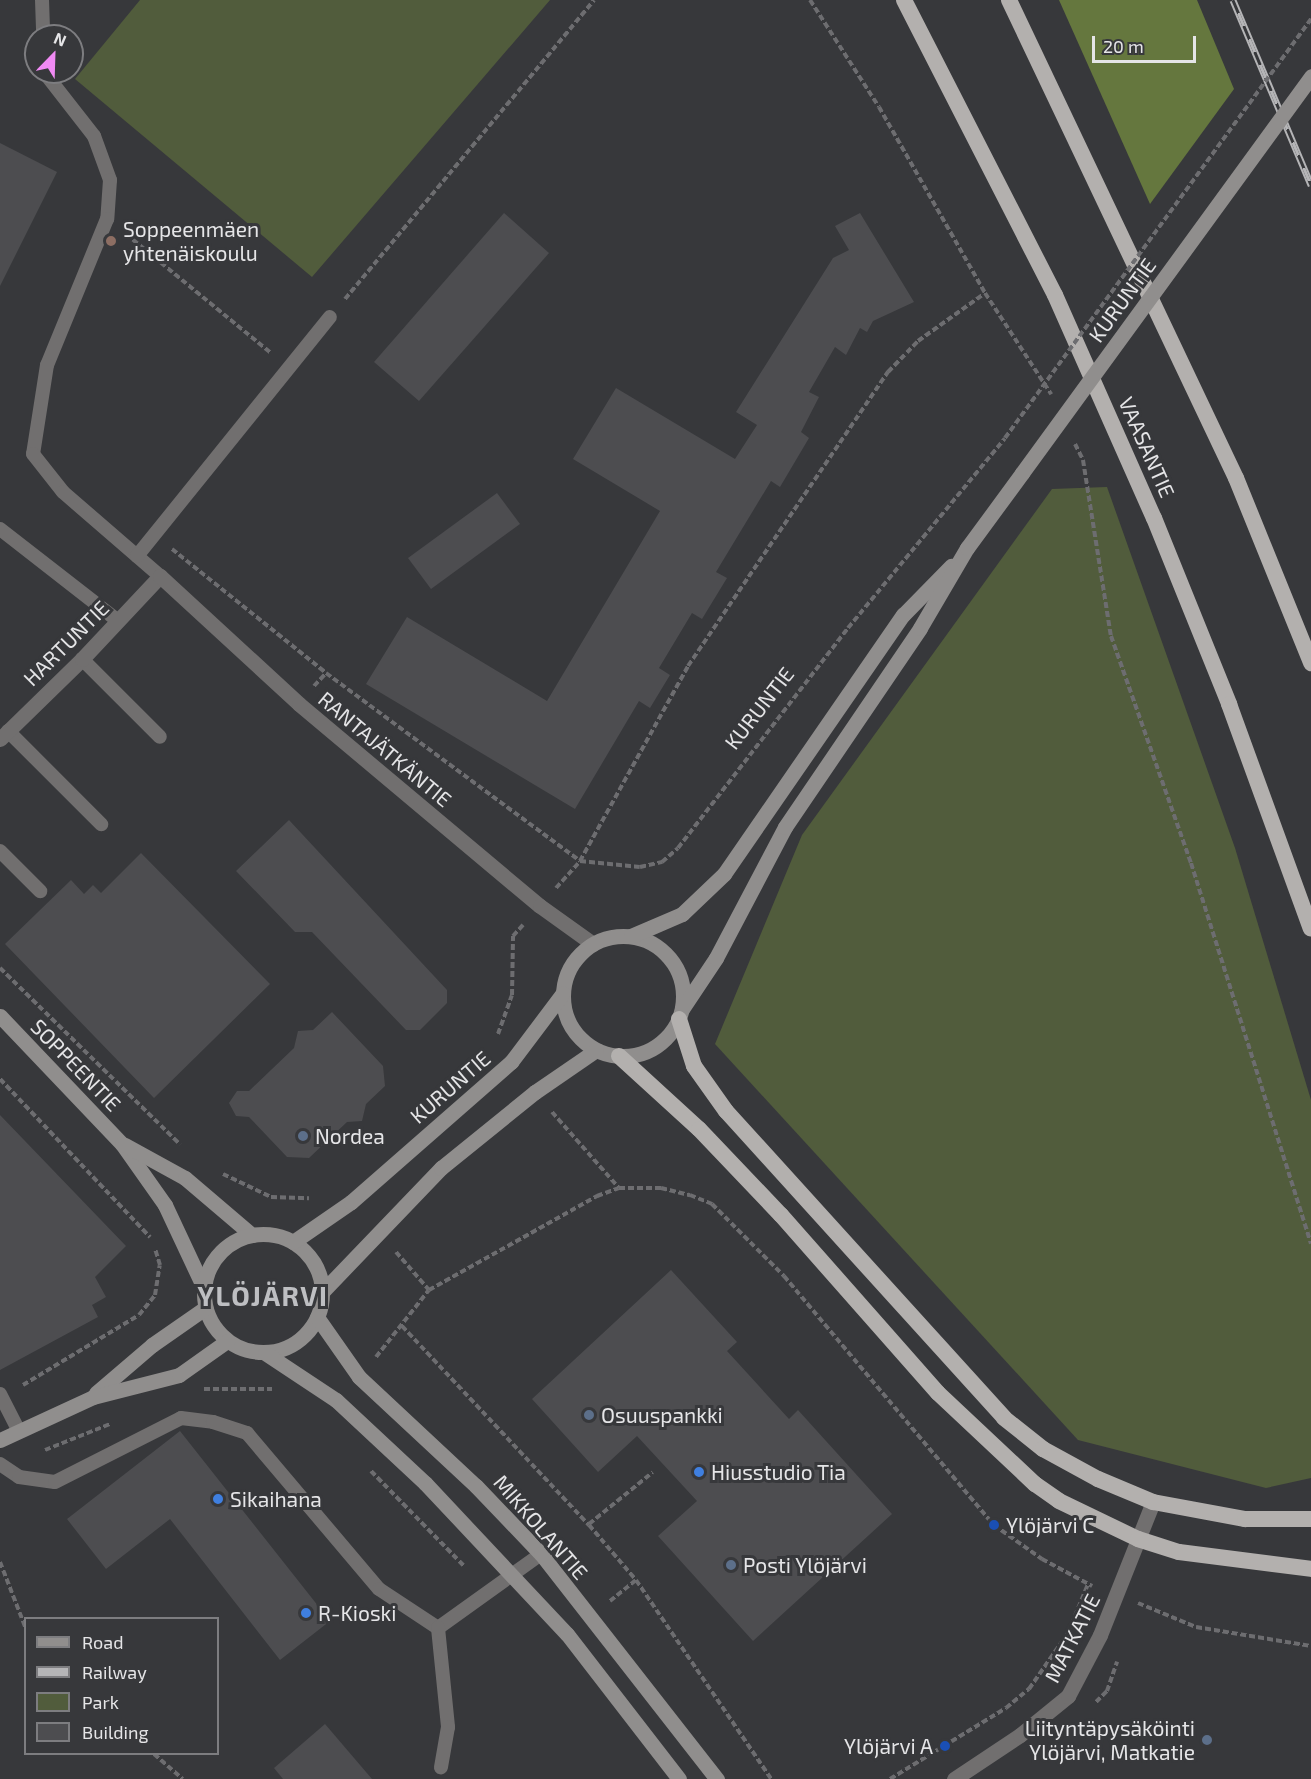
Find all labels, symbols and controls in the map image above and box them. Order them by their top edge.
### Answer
north arrow [24,24,84,84]
scale bar [1095,24,1198,62]
text: N [51,28,69,50]
text: 20 m [1103,35,1144,57]
place label: Soppeenmäen yhtenäiskoulu [123,216,259,266]
marker: Soppeenmäen yhtenäiskoulu [104,234,118,248]
street label: KURUNTIE [1083,253,1161,347]
street label: VAASANTIE [1114,393,1180,501]
street label: HARTUNTIE [18,595,114,691]
street label: KURUNTIE [719,662,799,754]
street label: RANTAJÄTKÄNTIE [313,686,457,812]
street label: SOPPEENTIE [26,1014,126,1116]
street label: KURUNTIE [405,1045,495,1129]
place label: Nordea [315,1123,385,1149]
marker: Nordea [296,1129,310,1143]
district label: YLÖJÄRVI [197,1280,329,1312]
place label: Osuuspankki [601,1402,723,1428]
marker: Osuuspankki [582,1408,596,1422]
place label: Hiusstudio Tia [711,1459,846,1485]
marker: Hiusstudio Tia [692,1465,706,1479]
street label: MIKKOLANTIE [489,1470,593,1584]
place label: Sikaihana [230,1486,322,1512]
marker: Sikaihana [211,1492,225,1506]
place label: Ylöjärvi C [1006,1512,1094,1538]
marker: Ylöjärvi C [987,1518,1001,1532]
place label: Posti Ylöjärvi [743,1552,867,1578]
marker: Posti Ylöjärvi [724,1558,738,1572]
street label: MATKATIE [1039,1589,1105,1687]
place label: R-Kioski [318,1600,397,1626]
marker: R-Kioski [299,1606,313,1620]
legend [24,1617,219,1755]
text: Road [82,1631,123,1653]
text: Railway [82,1661,147,1683]
text: Park [82,1691,119,1713]
place label: Liityntäpysäköinti Ylöjärvi, Matkatie [1025,1715,1195,1765]
text: Building [82,1721,149,1743]
place label: Ylöjärvi A [844,1733,933,1759]
marker: Liityntäpysäköinti Ylöjärvi, Matkatie [1200,1733,1214,1747]
marker: Ylöjärvi A [938,1739,952,1753]

